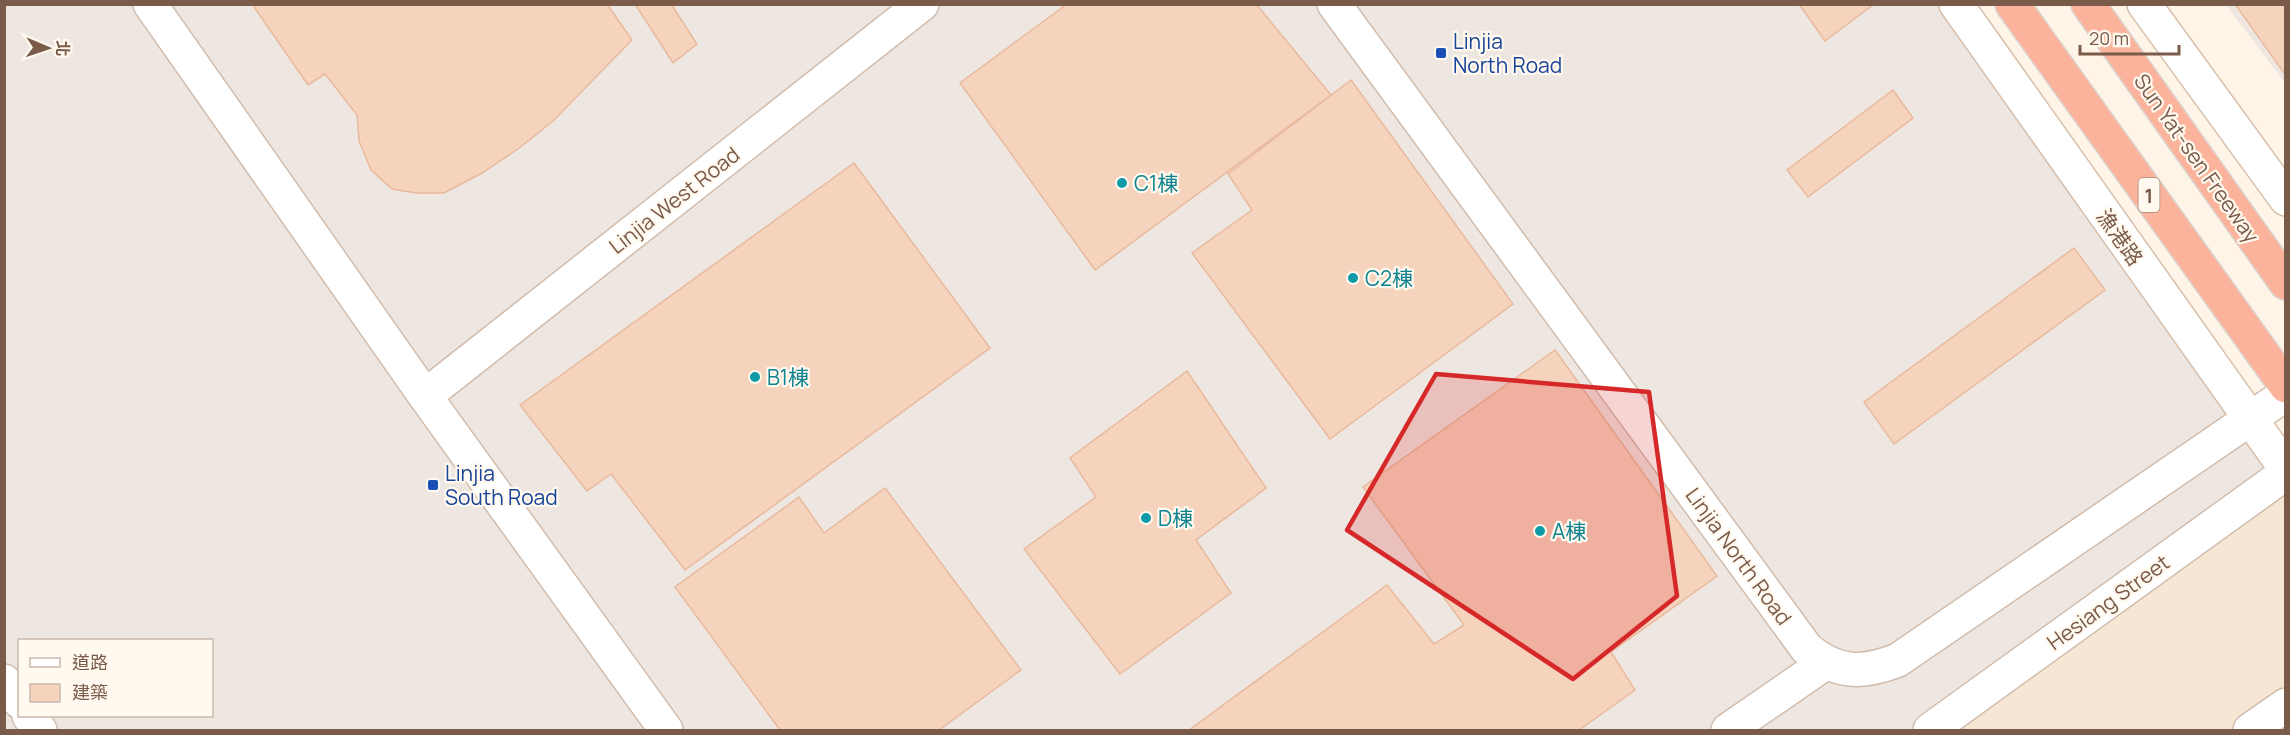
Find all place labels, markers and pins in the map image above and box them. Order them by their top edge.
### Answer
place label: Linjia North Road [1453,27,1562,79]
marker: Linjia North Road [1434,46,1448,60]
place label: C1棟 [1134,169,1178,197]
marker: C1棟 [1115,176,1129,190]
place label: C2棟 [1365,264,1413,292]
marker: C2棟 [1346,271,1360,285]
place label: B1棟 [767,363,809,391]
marker: B1棟 [748,370,762,384]
place label: Linjia South Road [445,459,558,511]
marker: Linjia South Road [426,478,440,492]
place label: D棟 [1158,504,1193,532]
marker: D棟 [1139,511,1153,525]
place label: A棟 [1552,517,1586,545]
marker: A棟 [1533,524,1547,538]

